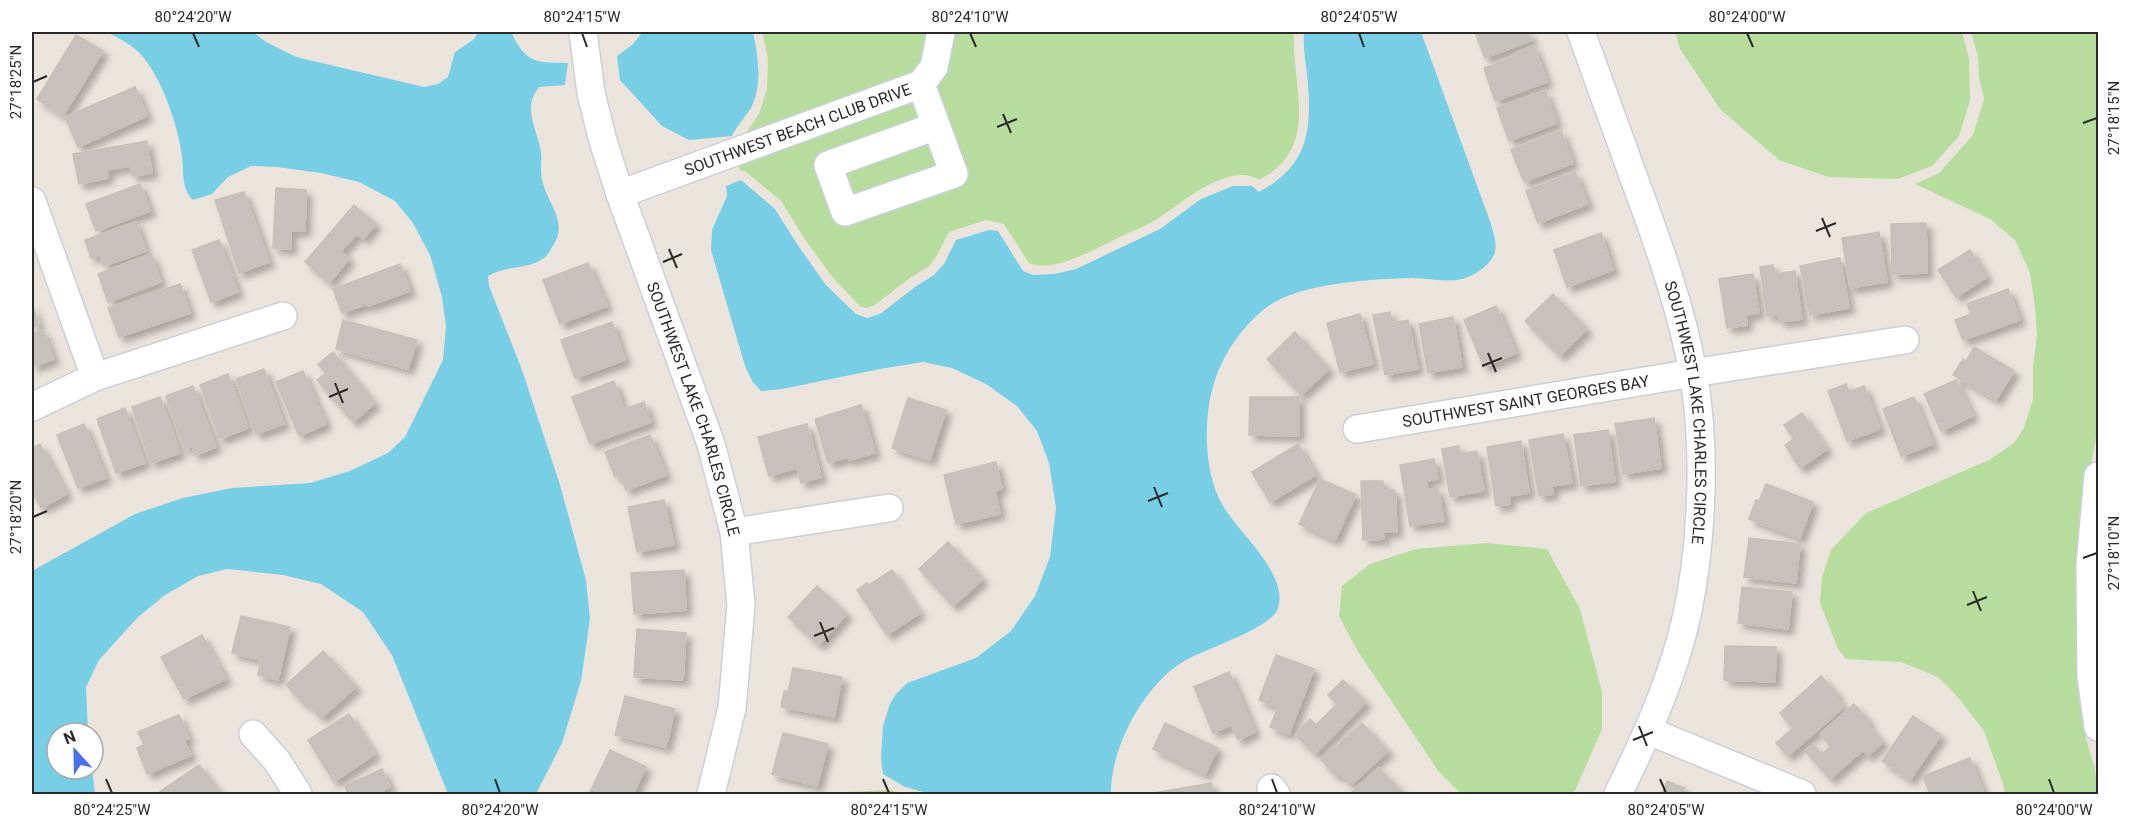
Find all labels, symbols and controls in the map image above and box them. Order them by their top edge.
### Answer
text: 80°24'20"W [155,8,231,26]
text: 80°24'15"W [544,8,620,26]
text: 80°24'10"W [932,8,1008,26]
text: 80°24'05"W [1321,8,1397,26]
text: 80°24'00"W [1709,8,1785,26]
text: 27°18'25"N [7,45,25,119]
street label: SOUTHWEST BEACH CLUB DRIVE [682,79,914,179]
text: 27°18'15"N [2105,81,2123,155]
street label: SOUTHWEST LAKE CHARLES CIRCLE [643,279,744,538]
street label: SOUTHWEST LAKE CHARLES CIRCLE [1661,279,1711,545]
street label: SOUTHWEST SAINT GEORGES BAY [1401,371,1651,431]
text: 27°18'20"N [7,480,25,554]
text: 27°18'10"N [2105,516,2123,590]
north arrow [45,721,105,781]
text: N [61,727,78,748]
text: 80°24'25"W [74,801,150,819]
text: 80°24'20"W [462,801,538,819]
text: 80°24'15"W [851,801,927,819]
text: 80°24'10"W [1239,801,1315,819]
text: 80°24'05"W [1628,801,1704,819]
text: 80°24'00"W [2016,801,2092,819]

